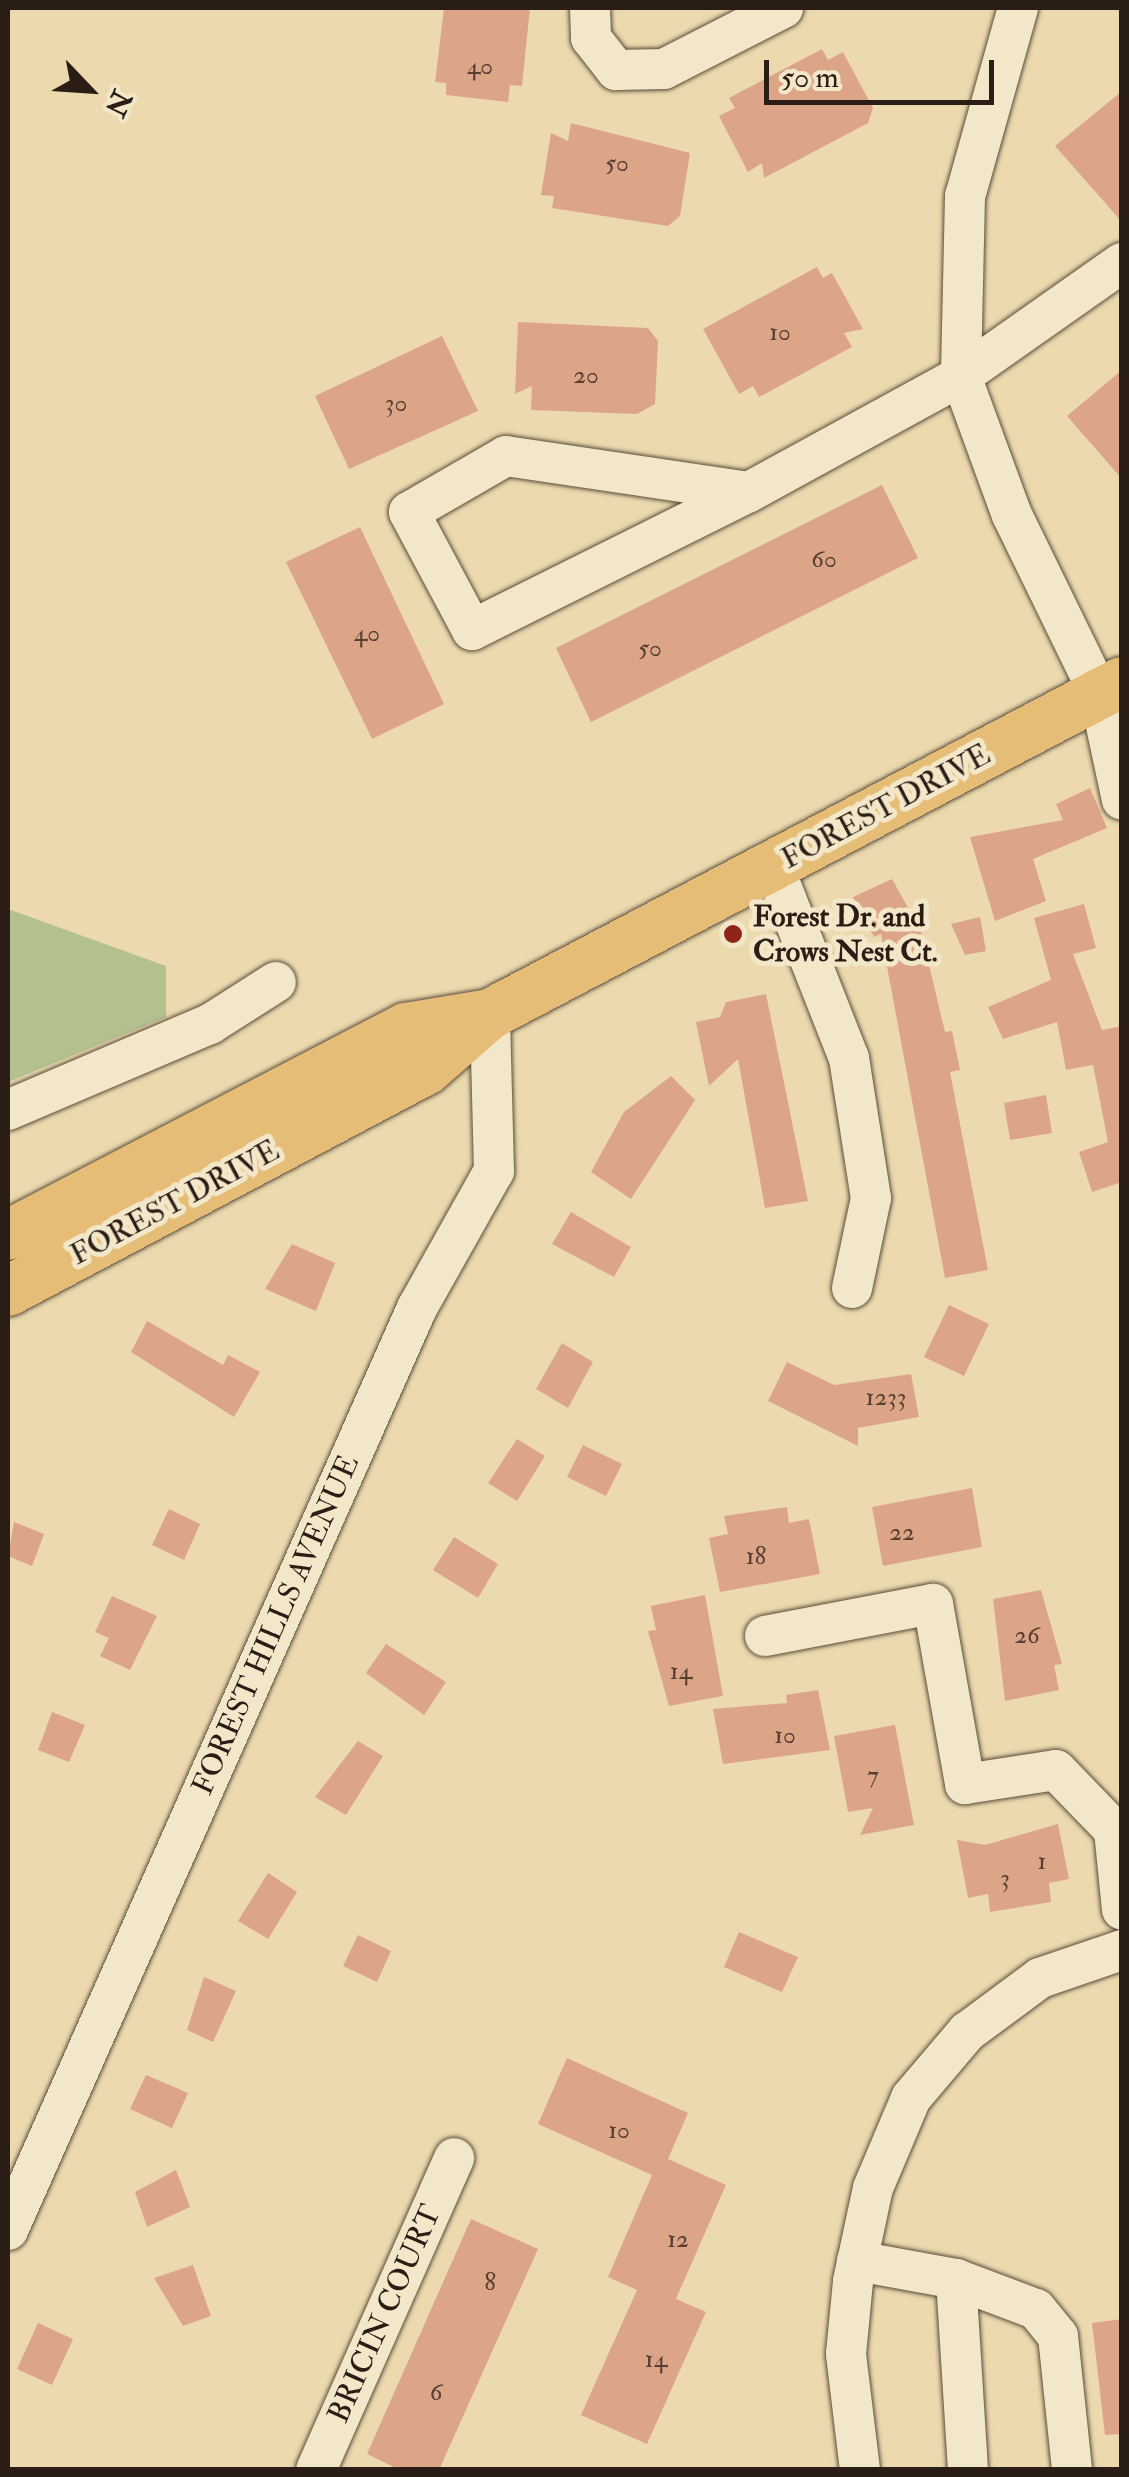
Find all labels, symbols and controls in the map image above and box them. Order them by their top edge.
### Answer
north arrow [40,40,140,140]
scale bar [769,40,999,102]
house number: 40 [467,52,493,82]
text: 50 m [781,59,839,96]
text: N [96,84,139,122]
house number: 50 [605,149,629,179]
house number: 10 [769,318,791,348]
house number: 20 [573,361,599,391]
house number: 30 [385,389,407,419]
house number: 60 [811,545,837,575]
house number: 40 [354,619,380,649]
house number: 50 [638,634,662,664]
street label: FOREST DRIVE [775,737,997,877]
place label: Forest Dr. and Crows Nest Ct. [753,899,937,970]
marker: Forest Dr. and Crows Nest Ct. [722,923,744,945]
street label: FOREST DRIVE [64,1133,286,1273]
house number: 1233 [866,1383,906,1413]
street label: FOREST HILLS AVENUE [185,1450,367,1800]
house number: 22 [889,1518,915,1548]
house number: 18 [746,1542,766,1572]
house number: 26 [1014,1621,1040,1651]
house number: 14 [670,1657,692,1687]
house number: 10 [774,1721,796,1751]
house number: 7 [867,1761,879,1791]
house number: 1 [1038,1847,1046,1877]
house number: 3 [1000,1864,1010,1894]
house number: 10 [608,2116,630,2146]
street label: BRICIN COURT [321,2200,449,2428]
house number: 12 [667,2225,689,2255]
house number: 8 [484,2268,496,2298]
house number: 14 [645,2345,667,2375]
house number: 6 [430,2378,442,2408]

